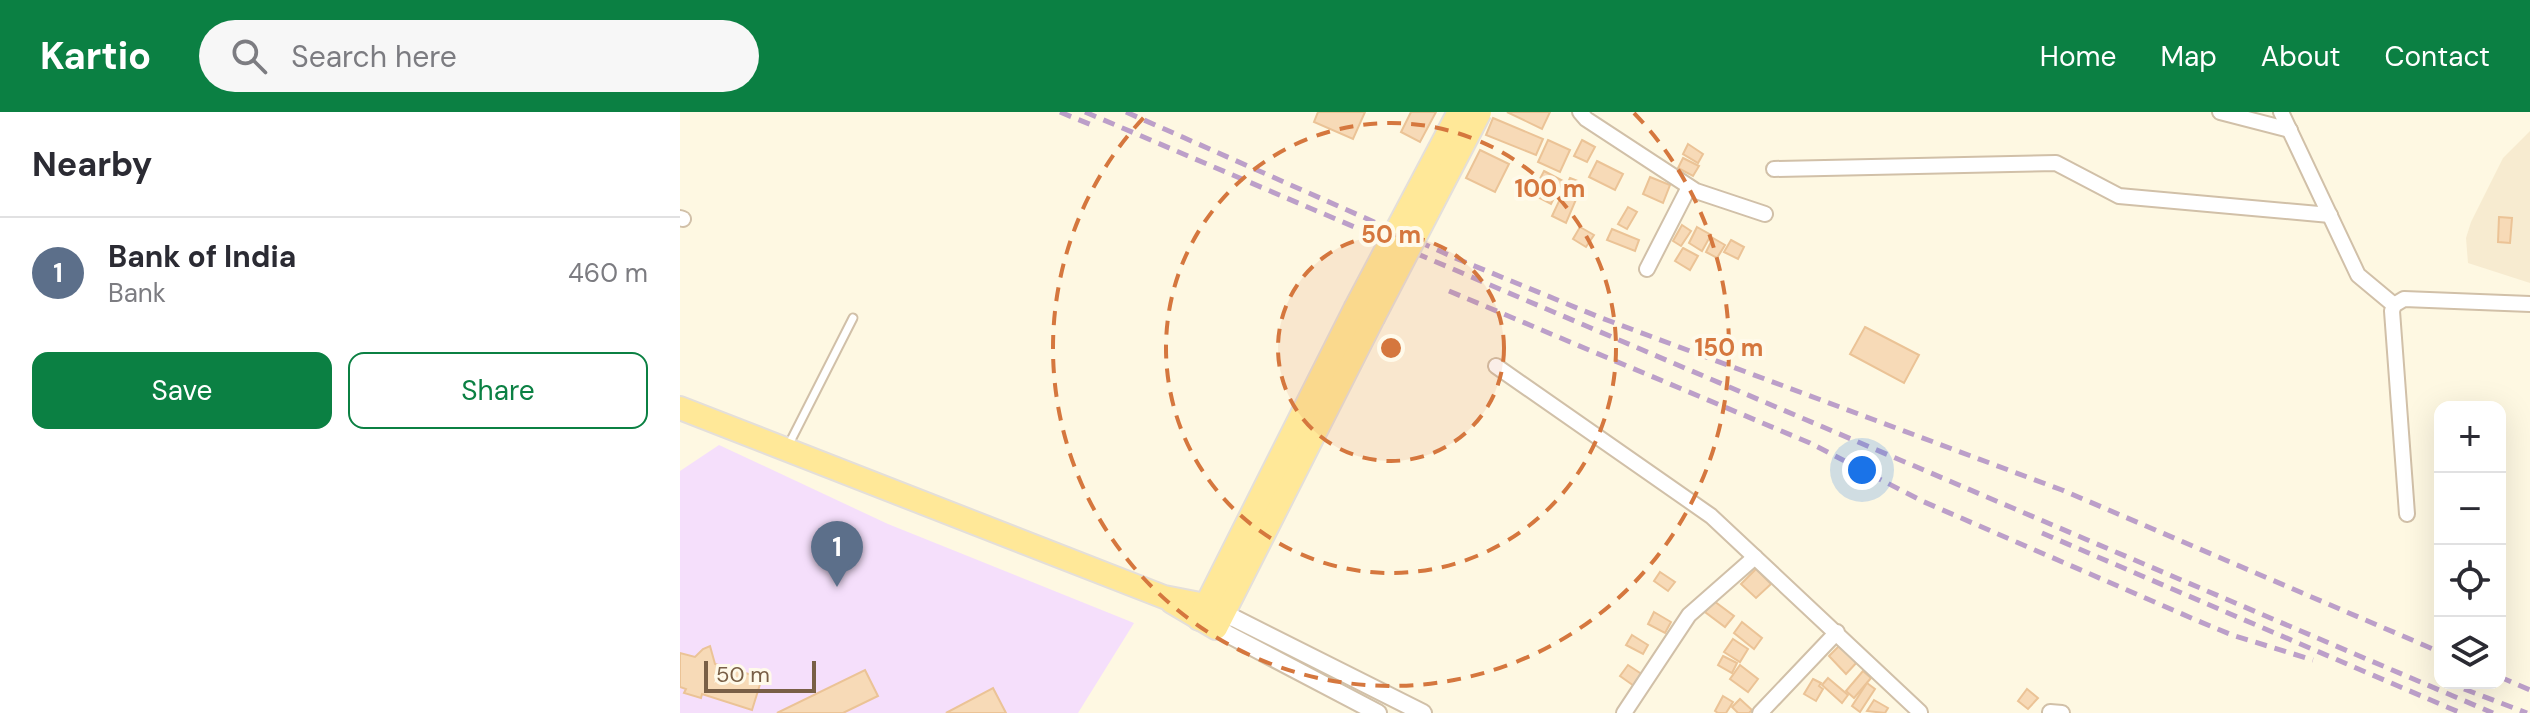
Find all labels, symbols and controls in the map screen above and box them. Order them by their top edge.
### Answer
search box [199,20,759,92]
text: Kartio [40,31,151,81]
icon: search [227,34,271,78]
text: Search here [291,37,457,76]
text: Home [2040,38,2116,75]
text: Map [2160,38,2217,75]
text: About [2261,38,2340,75]
text: Contact [2384,38,2490,75]
text: Nearby [32,142,152,187]
text: 100 m [1515,173,1585,204]
text: 50 m [1361,219,1421,250]
text: Bank of India [108,237,296,276]
text: 1 [53,256,63,290]
text: 460 m [568,256,648,290]
text: Bank [108,276,166,310]
text: 150 m [1695,332,1763,363]
centre of rings [1377,334,1405,362]
button: Save [32,352,332,429]
button: Share [348,352,648,429]
map controls [2434,401,2506,689]
button: + [2434,401,2506,473]
your location [1842,450,1882,490]
button: − [2434,473,2506,545]
pin: 1 [811,521,863,587]
button: locate [2434,545,2506,617]
button: layers [2434,617,2506,689]
scale bar [704,657,816,693]
text: 50 m [716,660,770,689]

